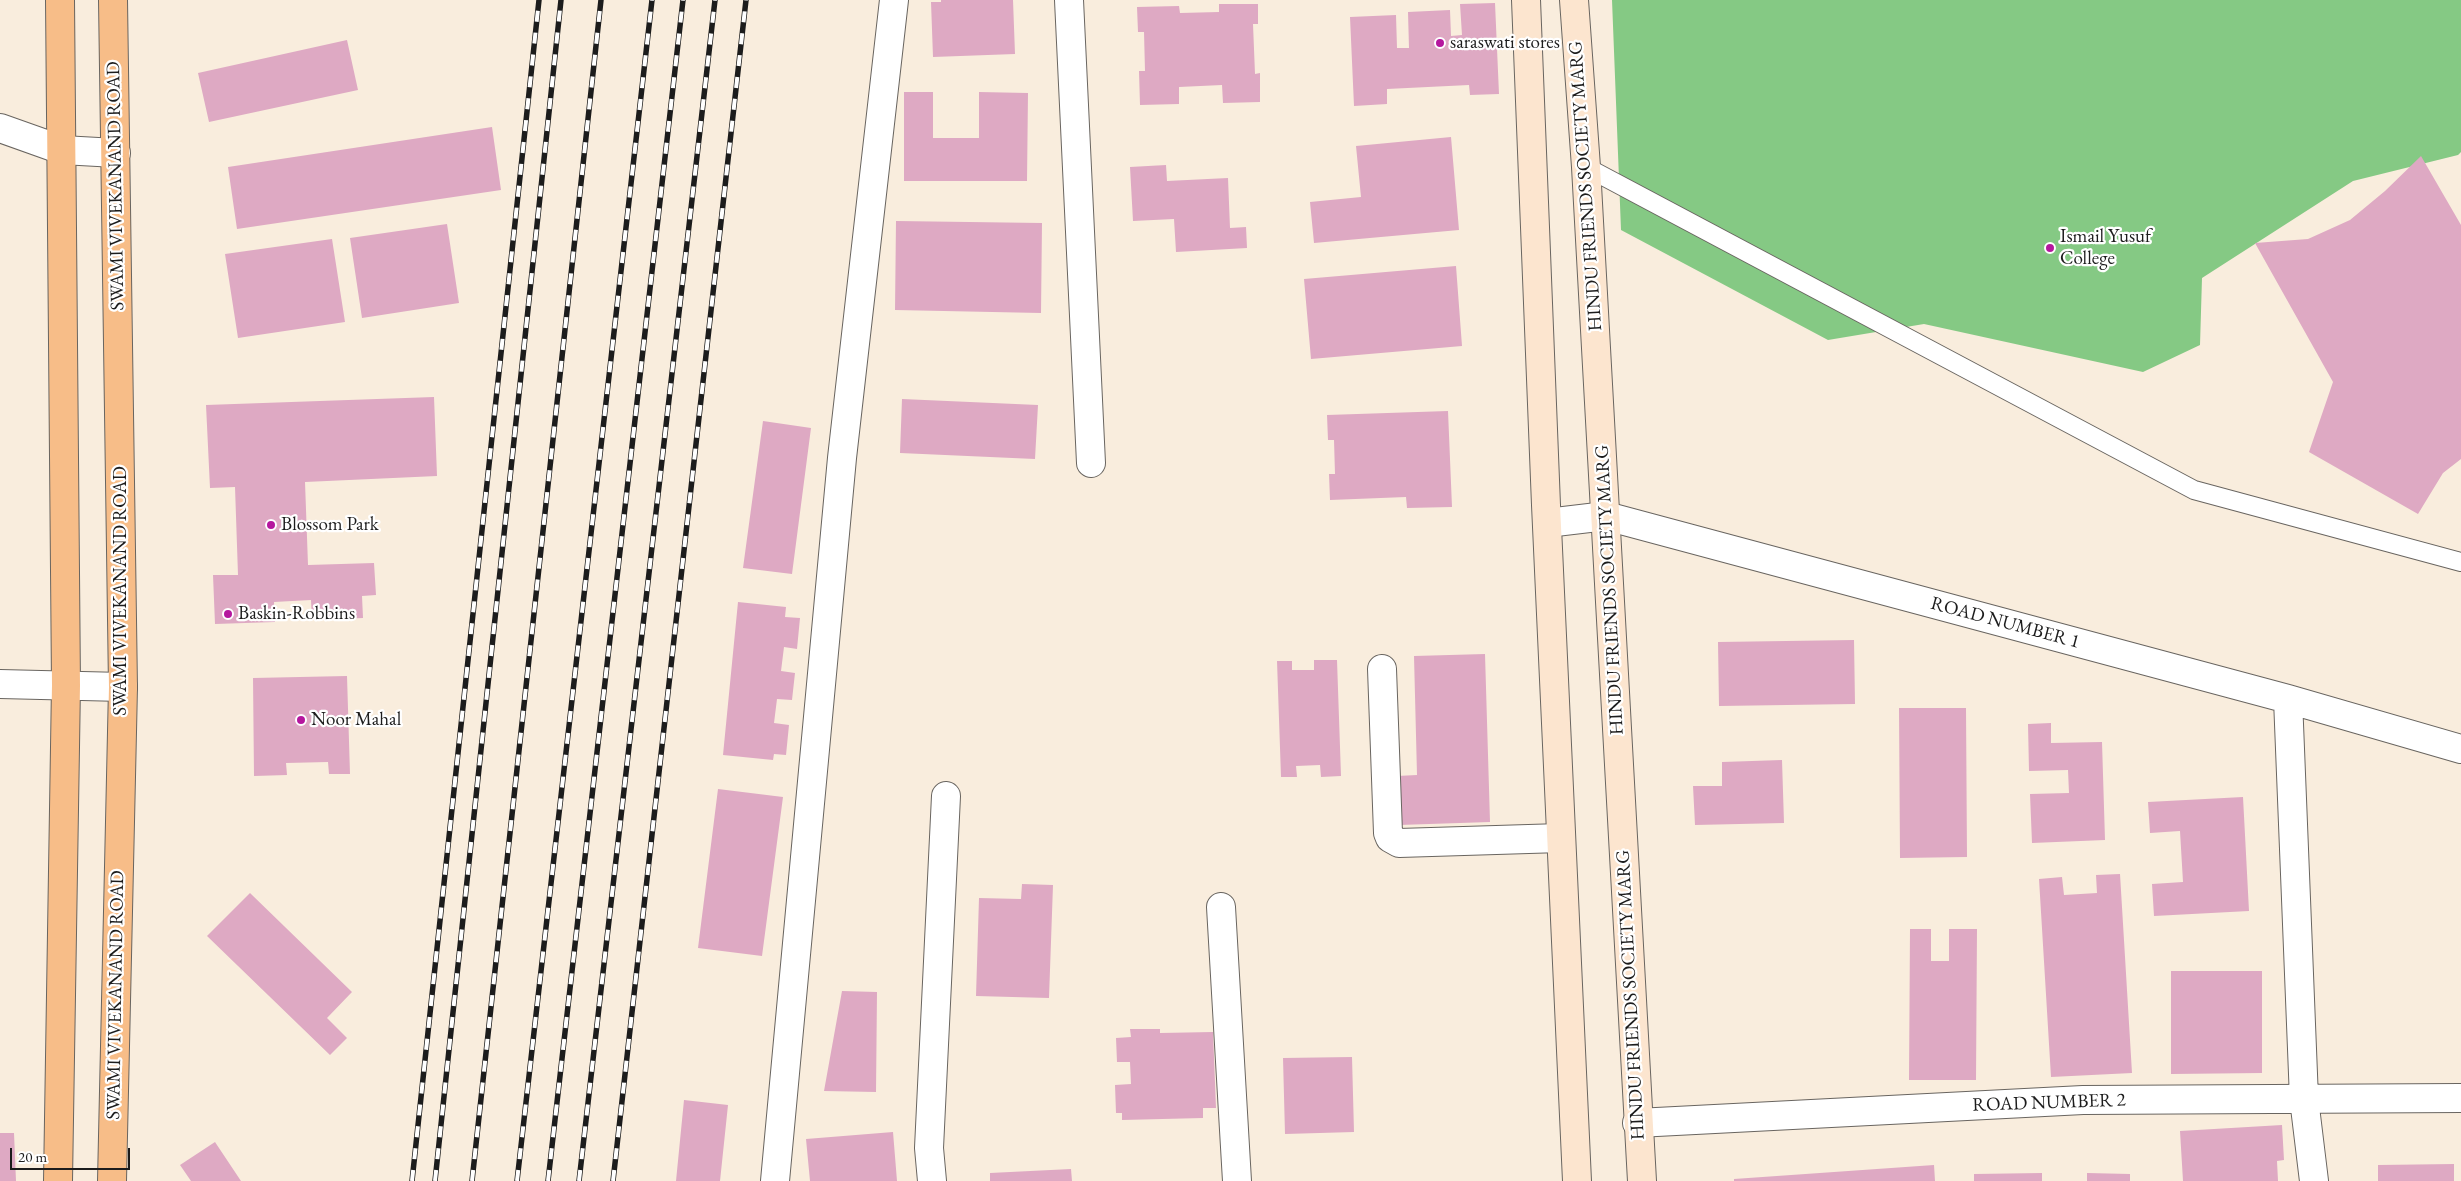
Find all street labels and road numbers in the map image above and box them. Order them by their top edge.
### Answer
street label: HINDU FRIENDS SOCIETY MARG [1564,40,1608,332]
street label: SWAMI VIVEKANAND ROAD [102,61,130,311]
street label: HINDU FRIENDS SOCIETY MARG [1591,444,1629,736]
street label: SWAMI VIVEKANAND ROAD [110,466,132,716]
street label: ROAD NUMBER 1 [1928,592,2082,654]
street label: HINDU FRIENDS SOCIETY MARG [1612,849,1650,1141]
street label: SWAMI VIVEKANAND ROAD [102,870,130,1120]
street label: ROAD NUMBER 2 [1972,1089,2126,1117]

